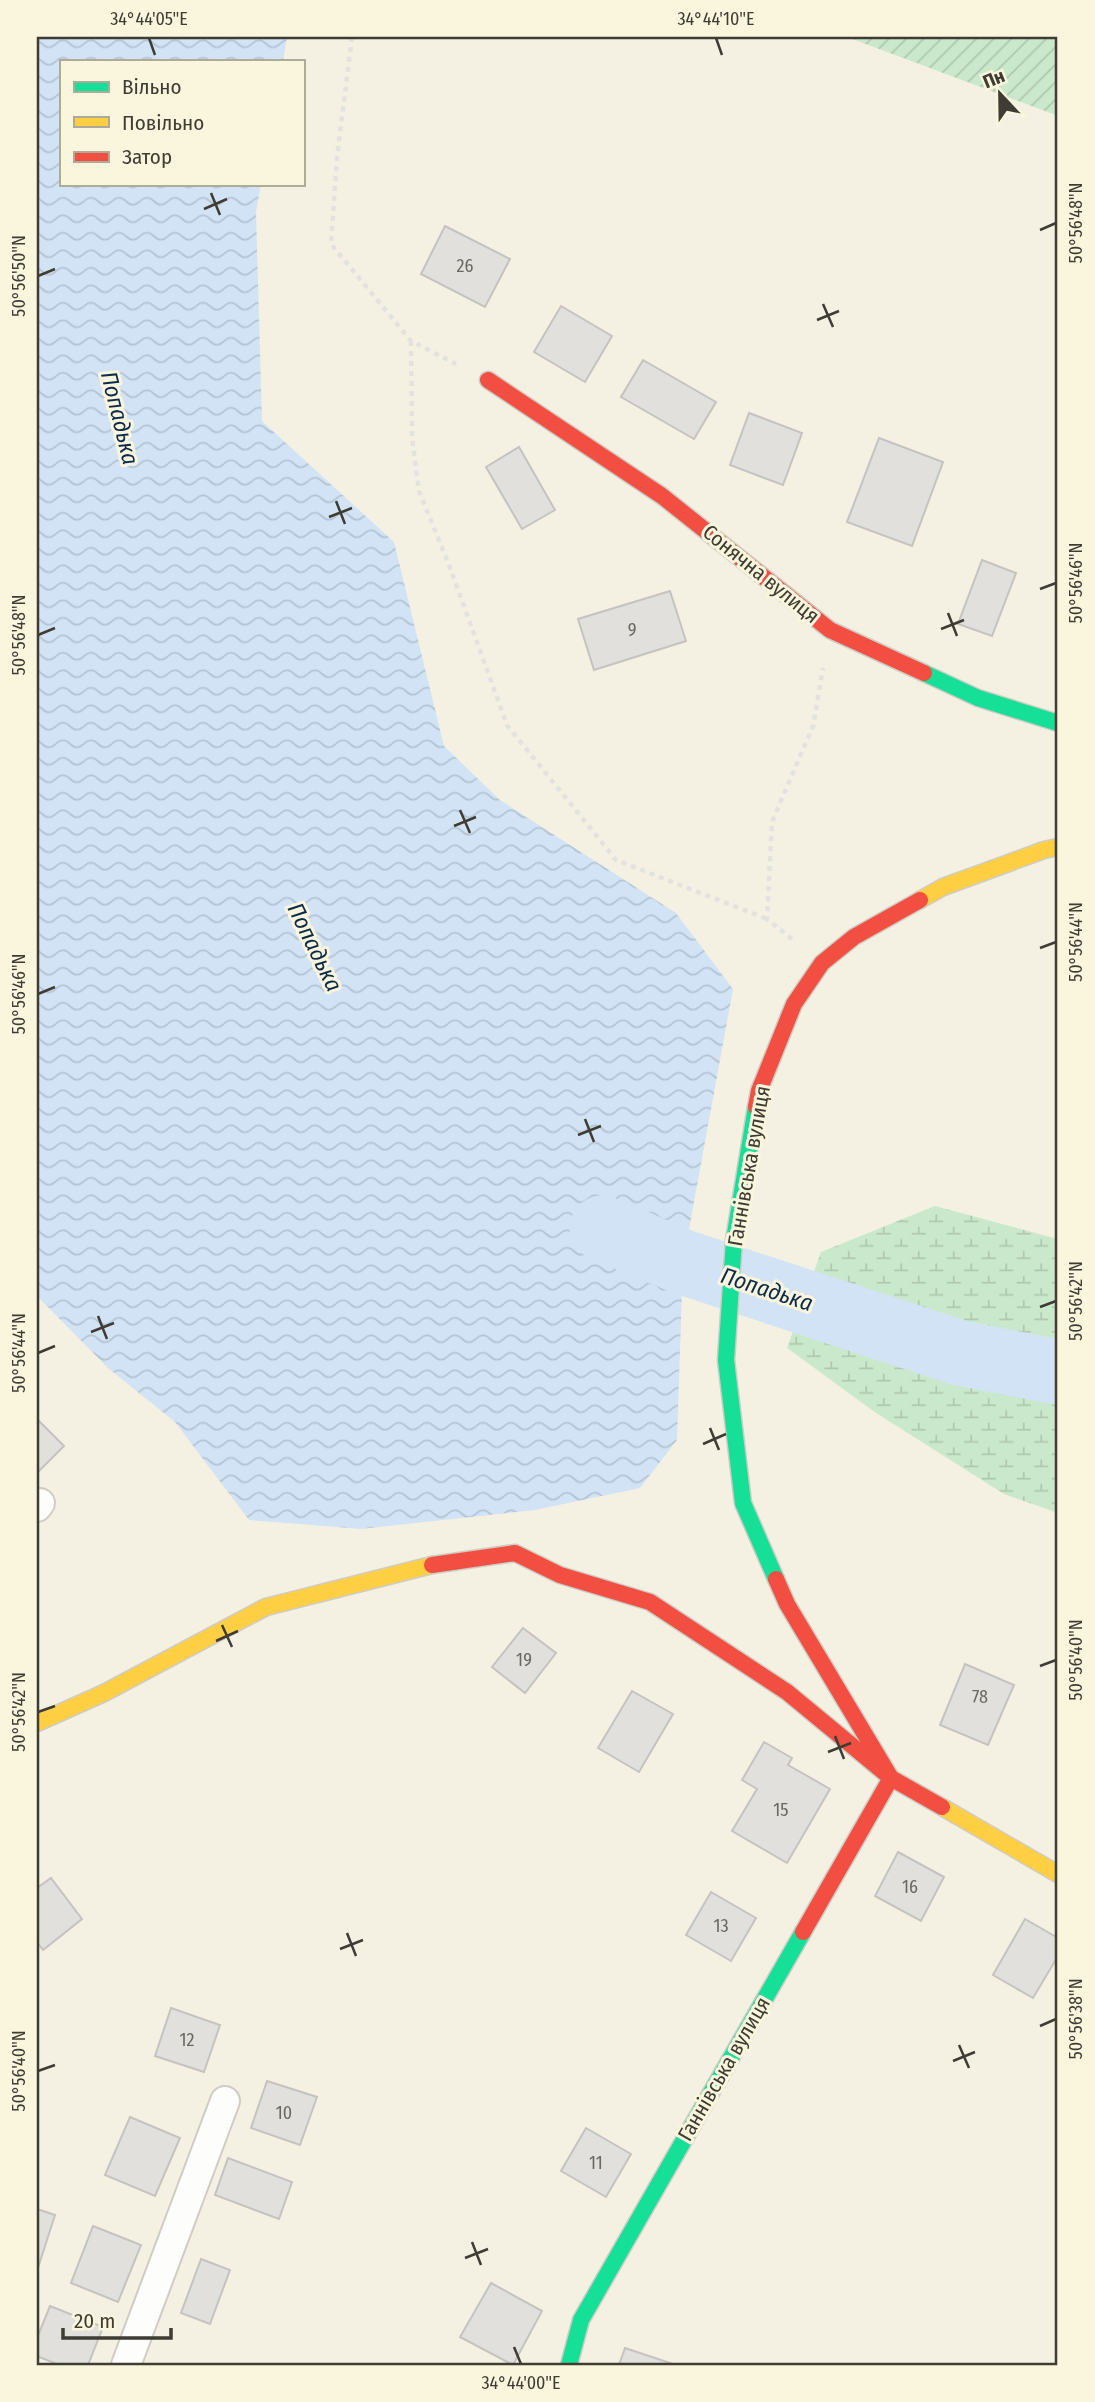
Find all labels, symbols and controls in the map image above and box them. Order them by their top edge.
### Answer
text: 34°44'05"E [110,8,188,30]
text: 34°44'10"E [678,8,754,30]
legend [60,60,304,186]
north arrow [965,60,1036,130]
text: Пн [980,64,1008,93]
text: Вільно [122,74,182,100]
text: Повільно [122,110,204,136]
text: Затор [122,144,172,170]
text: 50°56'48"N [1065,183,1087,264]
text: 50°56'50"N [8,235,30,317]
house number: 26 [457,255,474,277]
water label: Попадька [95,368,145,468]
street label: Сонячна вулиця [697,519,825,629]
text: 50°56'46"N [1065,543,1087,623]
text: 50°56'48"N [8,595,30,676]
house number: 9 [628,619,636,641]
water label: Попадька [282,898,348,996]
text: 50°56'44"N [1065,902,1087,982]
text: 50°56'46"N [8,954,30,1034]
street label: Ганнівська вулиця [722,1084,776,1248]
water label: Попадька [717,1261,817,1317]
text: 50°56'42"N [1065,1261,1087,1341]
text: 50°56'44"N [8,1313,30,1393]
text: 50°56'40"N [1065,1619,1087,1701]
house number: 19 [516,1649,532,1671]
text: 50°56'42"N [8,1672,30,1752]
house number: 78 [972,1686,988,1708]
house number: 15 [773,1799,789,1821]
house number: 16 [902,1876,918,1898]
house number: 13 [713,1915,729,1937]
text: 50°56'38"N [1065,1978,1087,2060]
street label: Ганнівська вулиця [672,1992,776,2146]
house number: 12 [180,2029,195,2051]
text: 50°56'40"N [8,2030,30,2112]
house number: 10 [276,2102,292,2124]
house number: 11 [589,2152,603,2174]
scale bar [63,2297,172,2341]
text: 20 m [74,2308,115,2334]
text: 34°44'00"E [482,2372,560,2394]

